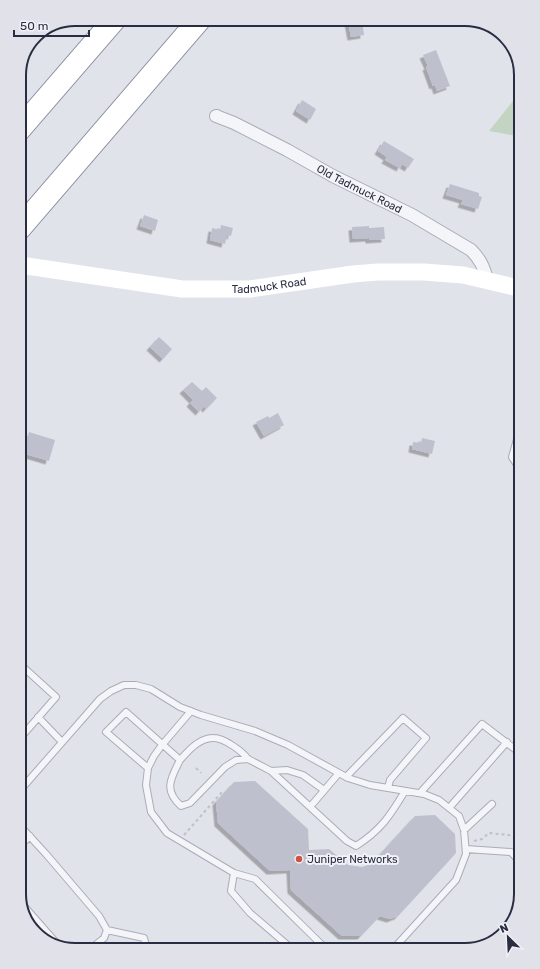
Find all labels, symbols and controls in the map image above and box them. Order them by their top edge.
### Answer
scale bar [14,12,89,38]
text: 50 m [20,19,48,33]
street label: Old Tadmuck Road [314,162,404,216]
street label: Tadmuck Road [232,275,307,296]
place label: Juniper Networks [307,853,398,866]
marker: Juniper Networks [294,854,304,864]
north arrow [488,917,528,957]
text: N [498,921,510,936]

